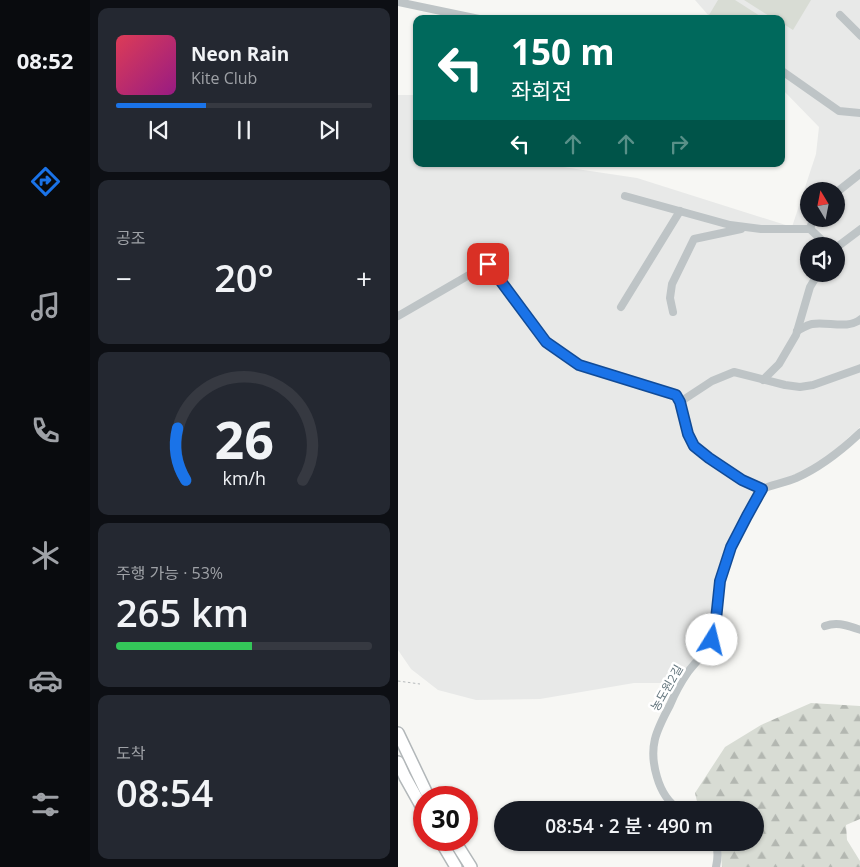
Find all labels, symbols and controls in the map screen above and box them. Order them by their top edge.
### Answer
text: 150 m [511,28,615,75]
icon: left [428,35,493,100]
text: Neon Rain [191,41,289,67]
text: 08:52 [17,45,73,75]
text: Kite Club [191,67,257,89]
text: 좌회전 [511,75,572,105]
icon: previous [145,116,173,144]
icon: pause [230,116,258,144]
icon: next [315,116,343,144]
icon: left [506,130,534,158]
icon: ahead [559,130,587,158]
icon: ahead [612,130,640,158]
icon: right [665,130,693,158]
icon: directions [28,164,63,199]
north arrow [800,182,846,228]
map controls [800,182,845,282]
text: 공조 [116,227,145,249]
button: sound [800,237,845,282]
pin [467,243,509,285]
icon: arrive [474,250,502,278]
text: 20° [214,251,274,303]
text: − [116,259,132,297]
text: + [356,259,372,297]
icon: music [28,289,63,324]
text: 26 [214,403,274,474]
icon: phone [28,413,63,448]
text: km/h [222,466,266,490]
icon: climate [28,538,63,573]
text: 주행 가능 · 53% [116,562,223,584]
text: 265 km [116,586,249,638]
position arrow [685,613,737,665]
street label: 농도원2길 [646,661,687,714]
icon: car [28,663,63,698]
text: 도착 [116,742,145,764]
text: 08:54 [116,766,213,818]
speed limit sign: 30 [413,786,478,851]
icon: filters [28,787,63,822]
text: 08:54 · 2 분 · 490 m [545,813,713,839]

